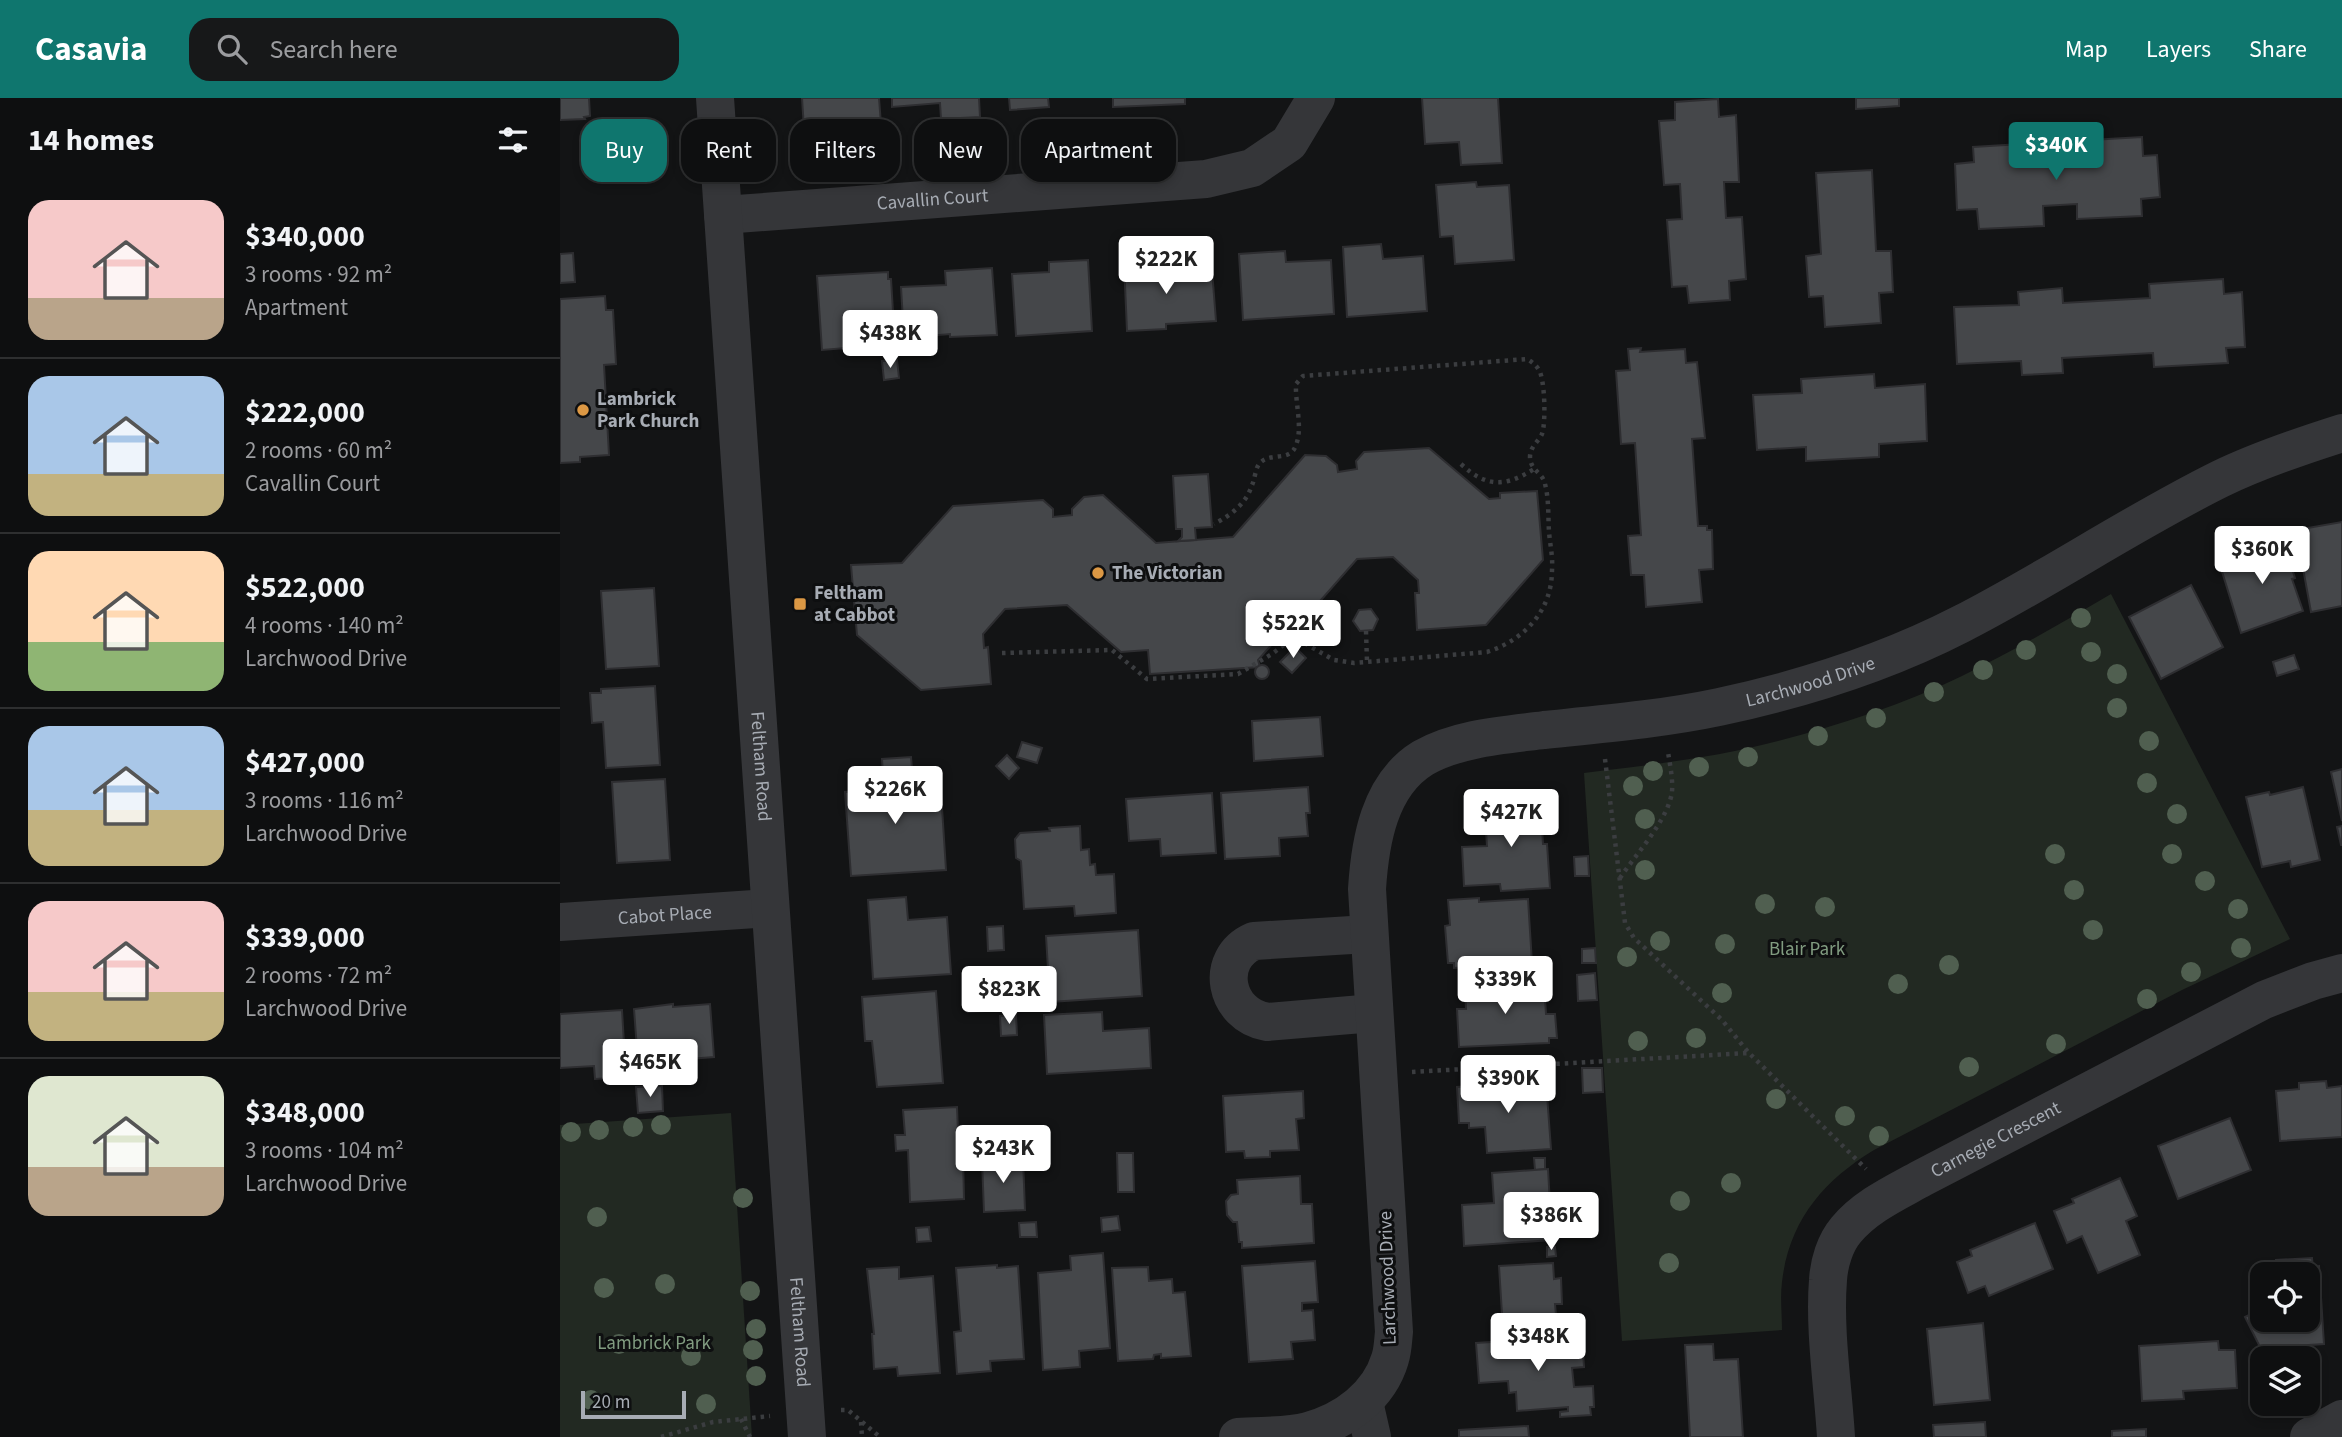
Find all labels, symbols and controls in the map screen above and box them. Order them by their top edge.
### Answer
search box [189,18,679,81]
text: Casavia [35,26,147,73]
icon: search [213,30,251,68]
text: Search here [269,31,398,68]
text: Map [2065,32,2108,67]
text: Layers [2146,32,2211,67]
text: Share [2249,32,2307,67]
text: 14 homes [28,119,154,162]
chip: Buy [581,119,667,182]
chip: Rent [681,119,776,182]
chip: Filters [790,119,900,182]
chip: New [914,119,1007,182]
chip: Apartment [1021,119,1176,182]
icon: filters [494,121,532,159]
pin: $340K [2007,122,2105,182]
text: $340K [2025,128,2087,161]
street label: Cavallin Court [876,182,990,217]
text: $340,000 [245,215,365,258]
icon: home [84,228,168,312]
pin: $222K [1117,236,1215,296]
text: $222K [1135,242,1197,275]
text: 3 rooms · 92 m² [245,258,392,291]
text: Apartment [245,291,348,324]
pin: $438K [841,310,939,370]
text: $438K [859,316,921,349]
place label: Lambrick Park Church [597,386,699,435]
text: $222,000 [245,391,365,434]
marker: Lambrick Park Church [575,402,591,418]
icon: home [84,404,168,488]
text: 2 rooms · 60 m² [245,434,392,467]
text: Cavallin Court [245,467,380,500]
pin: $360K [2213,526,2311,586]
text: $360K [2231,532,2293,565]
place label: The Victorian [1112,560,1223,587]
marker: The Victorian [1090,565,1106,581]
text: $522,000 [245,566,365,609]
icon: home [84,579,168,663]
place label: Feltham at Cabbot [814,580,895,629]
marker: Feltham at Cabbot [792,596,808,612]
pin: $522K [1244,601,1342,660]
text: $522K [1262,606,1324,639]
text: 4 rooms · 140 m² [245,609,404,642]
text: Larchwood Drive [245,642,407,675]
street label: Larchwood Drive [1743,650,1879,714]
street label: Feltham Road [744,711,778,822]
text: $427,000 [245,741,365,784]
icon: home [84,754,168,838]
pin: $226K [846,766,944,826]
text: $226K [864,772,926,805]
text: 3 rooms · 116 m² [245,784,404,817]
pin: $427K [1462,790,1560,849]
text: $427K [1480,795,1542,828]
text: Larchwood Drive [245,817,407,850]
street label: Cabot Place [617,898,713,932]
text: $339,000 [245,916,365,959]
icon: home [84,929,168,1013]
park label: Blair Park [1769,936,1846,963]
pin: $339K [1456,956,1554,1016]
text: 2 rooms · 72 m² [245,959,392,992]
text: $339K [1474,962,1536,995]
pin: $823K [960,967,1058,1026]
text: $823K [978,972,1040,1005]
text: Larchwood Drive [245,992,407,1025]
pin: $465K [601,1040,699,1099]
text: $465K [619,1045,681,1078]
pin: $390K [1459,1056,1557,1115]
text: $390K [1477,1061,1539,1094]
text: $348,000 [245,1091,365,1134]
street label: Carnegie Crescent [1926,1094,2066,1185]
icon: home [84,1104,168,1188]
pin: $243K [954,1126,1052,1185]
text: $243K [972,1131,1034,1164]
text: 3 rooms · 104 m² [245,1134,404,1167]
text: Larchwood Drive [245,1167,407,1200]
pin: $386K [1502,1192,1600,1252]
text: $386K [1520,1198,1582,1231]
street label: Larchwood Drive [1372,1211,1404,1345]
map controls [2250,1262,2320,1416]
button: locate [2250,1262,2320,1332]
street label: Feltham Road [783,1276,817,1388]
pin: $348K [1489,1314,1587,1373]
text: $348K [1507,1319,1569,1352]
park label: Lambrick Park [597,1330,711,1357]
button: layers [2250,1346,2320,1416]
scale bar [581,1388,686,1420]
text: 20 m [592,1389,630,1416]

